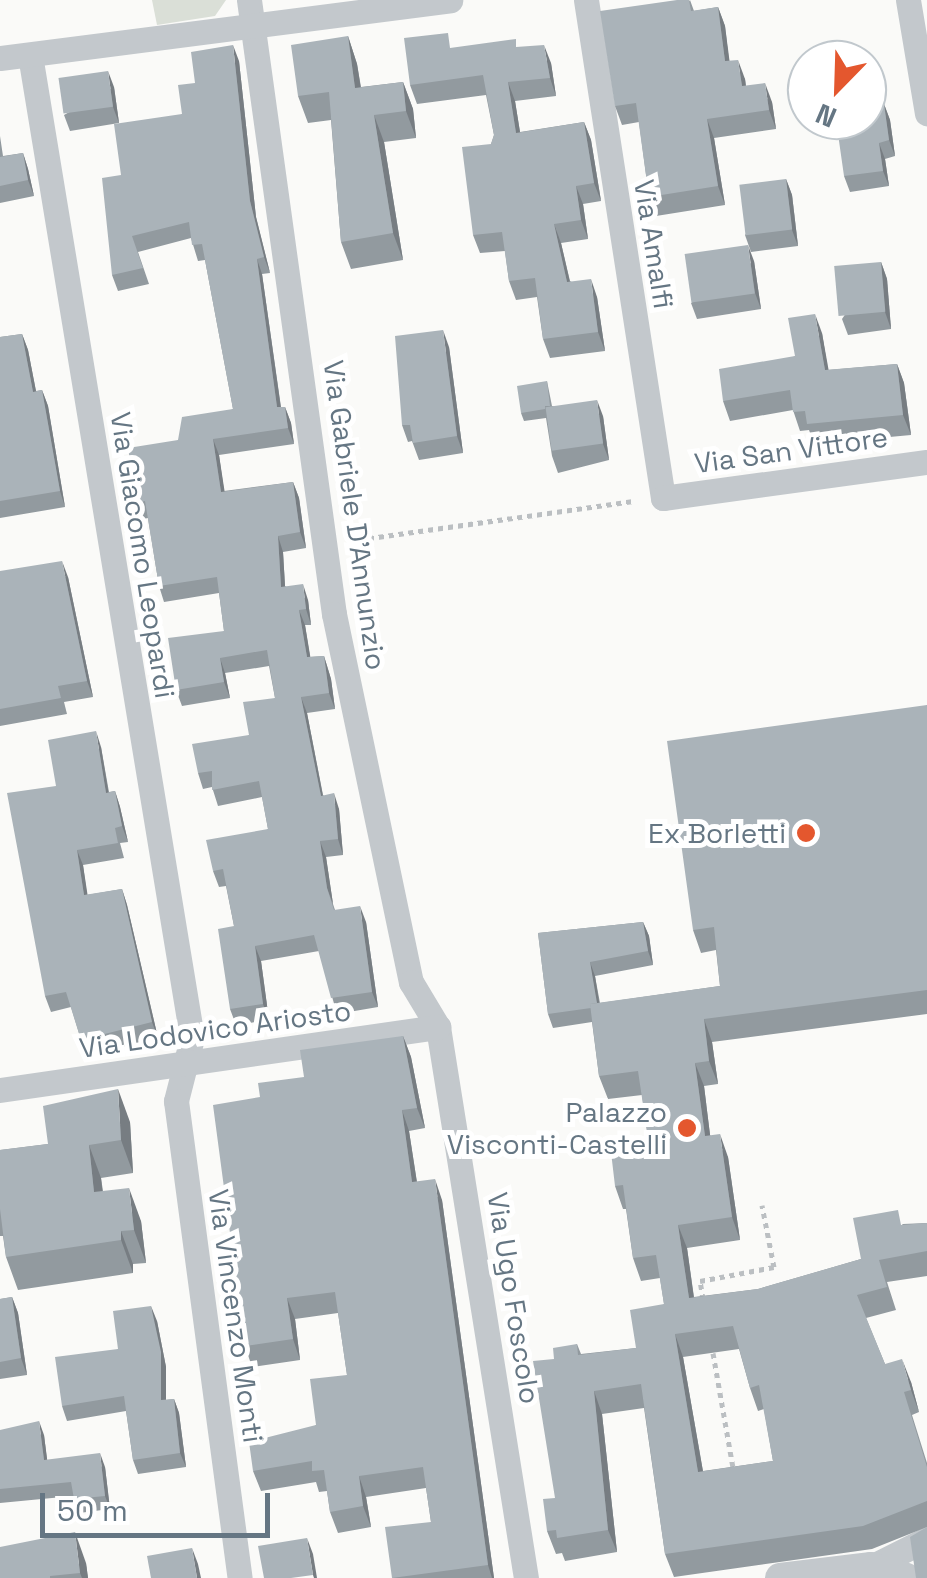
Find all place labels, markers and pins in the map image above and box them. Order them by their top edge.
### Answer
place label: Ex Borletti [648,816,786,850]
marker: Ex Borletti [795,822,817,844]
place label: Palazzo Visconti-Castelli [447,1095,667,1161]
marker: Palazzo Visconti-Castelli [676,1117,698,1139]

